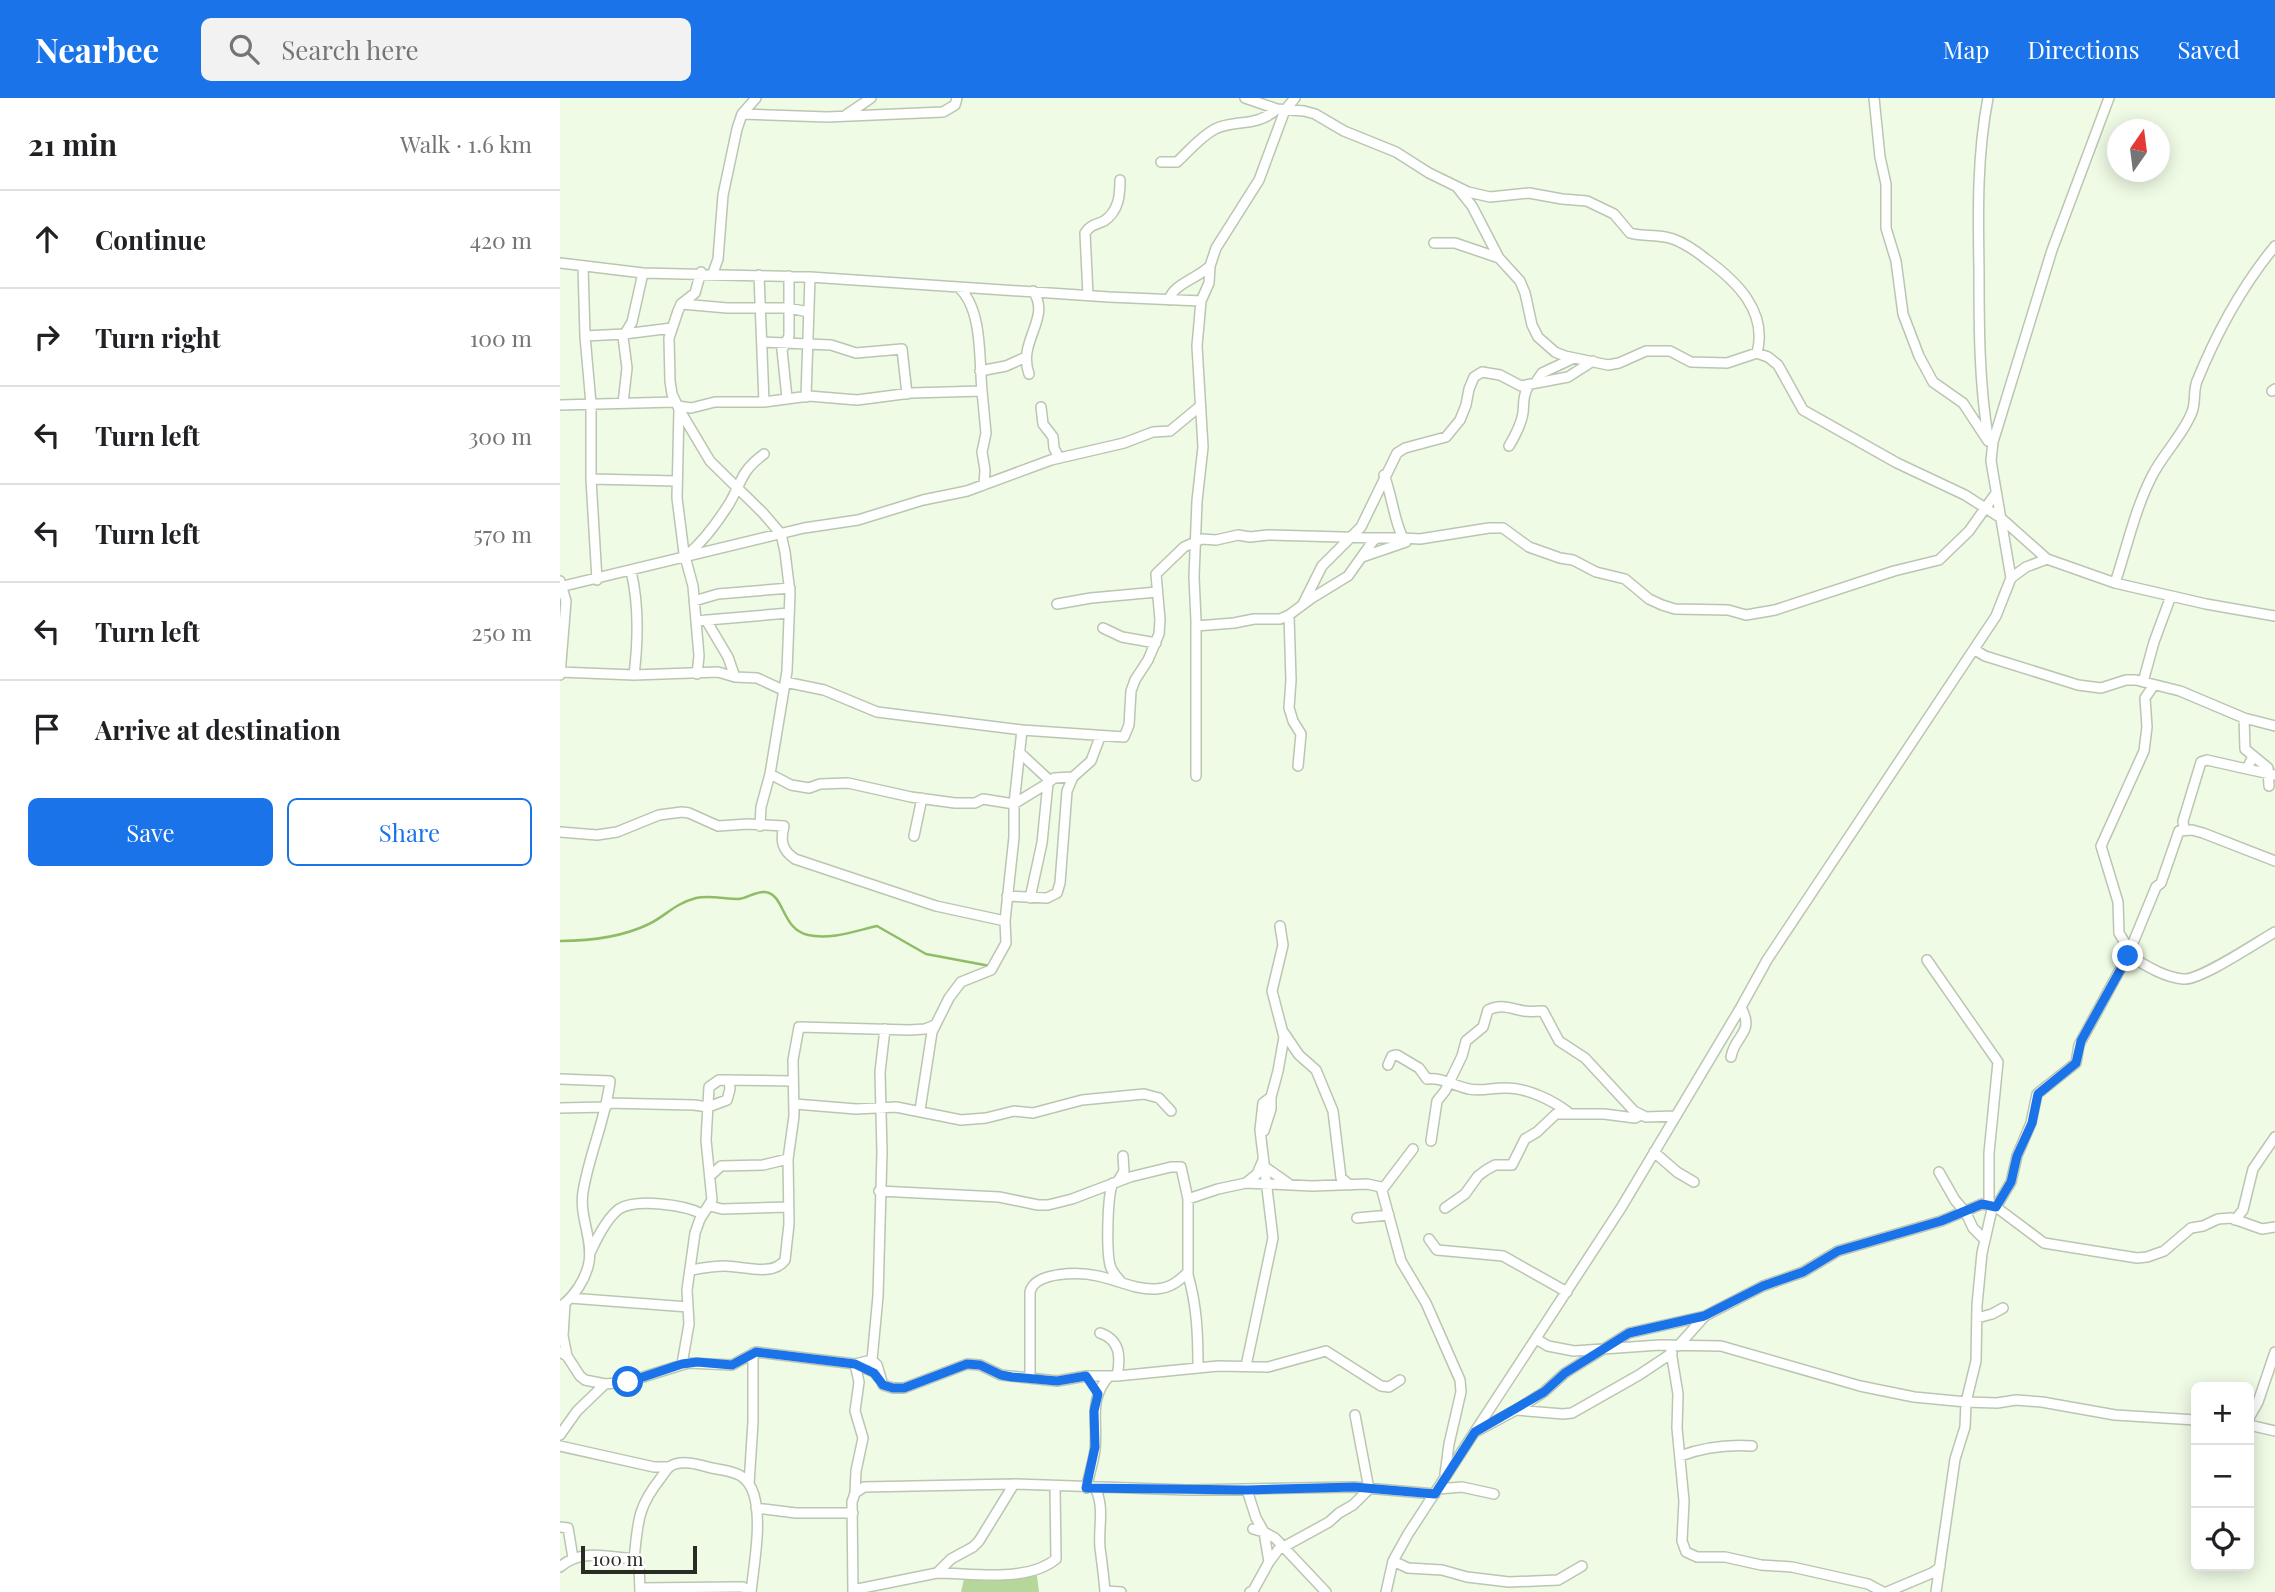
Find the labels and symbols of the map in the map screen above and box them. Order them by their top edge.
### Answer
north arrow [2107,119,2170,182]
route end [2112,940,2143,971]
route start [612,1366,643,1397]
scale bar [581,1543,696,1575]

